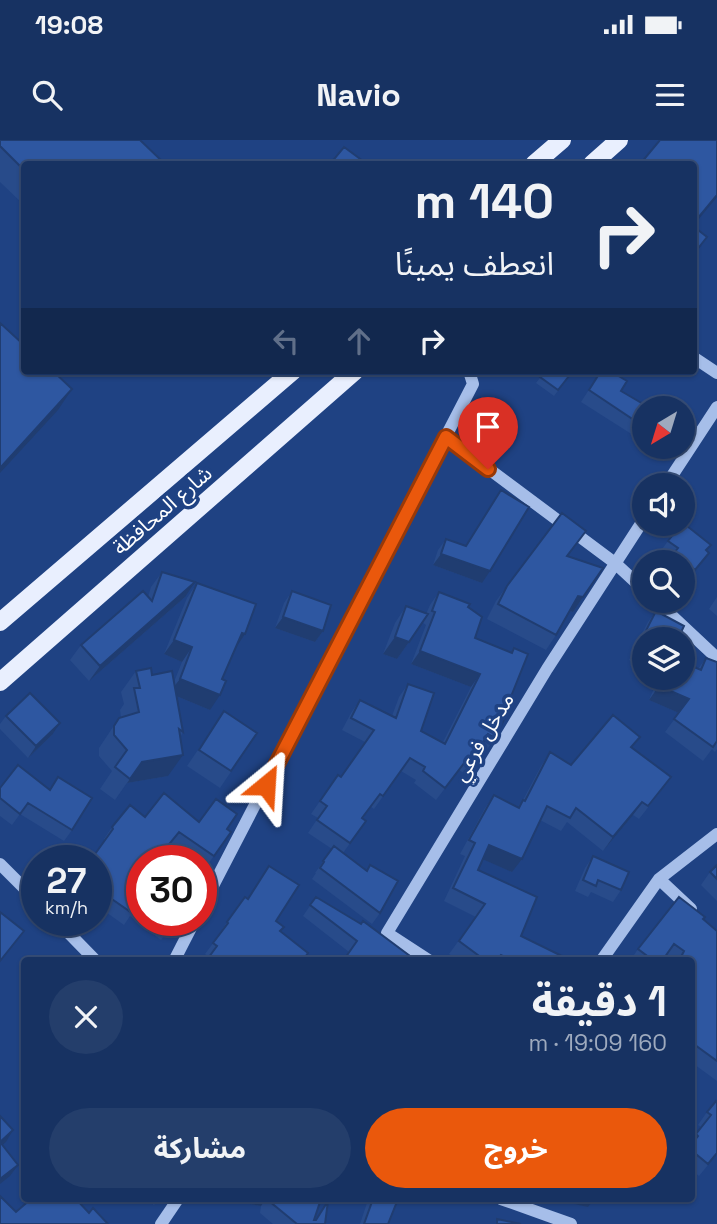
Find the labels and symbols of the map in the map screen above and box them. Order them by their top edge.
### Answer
north arrow [632,396,695,458]
pin [458,397,518,469]
street label: شارع المحافظة [107,459,219,562]
street label: مدخل فرعي [446,688,522,788]
position arrow [229,748,303,822]
speed limit sign: 30 [126,845,217,936]

